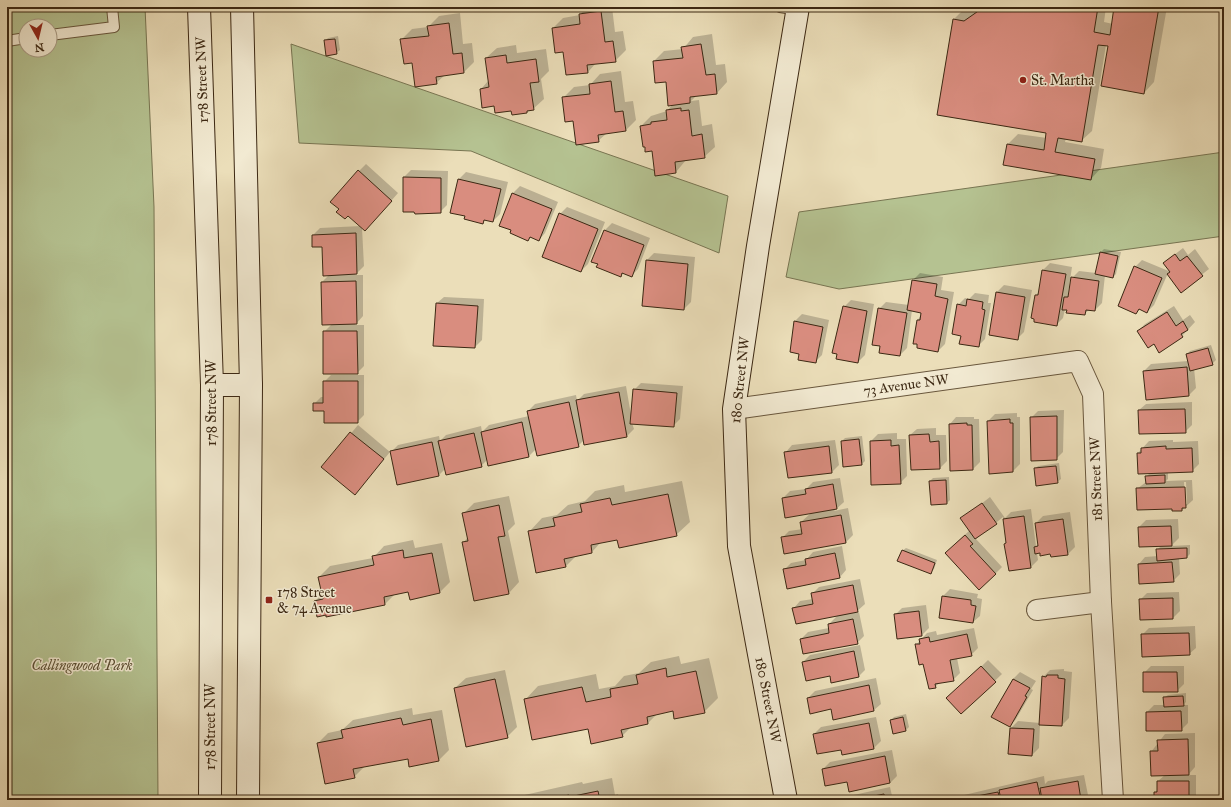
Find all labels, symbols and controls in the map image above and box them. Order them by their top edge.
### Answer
north arrow [18,18,58,58]
street label: 178 Street NW [192,36,212,123]
text: N [33,40,45,55]
place label: St. Martha [1031,72,1094,89]
marker: St. Martha [1018,75,1028,85]
street label: 180 Street NW [727,335,753,424]
street label: 178 Street NW [203,359,220,446]
street label: 73 Avenue NW [862,370,951,399]
street label: 181 Street NW [1086,436,1106,522]
place label: 178 Street & 74 Avenue [277,584,352,617]
marker: 178 Street & 74 Avenue [264,595,274,605]
street label: 180 Street NW [751,656,785,745]
park label: Callingwood Park [31,657,133,674]
street label: 178 Street NW [202,683,219,770]

